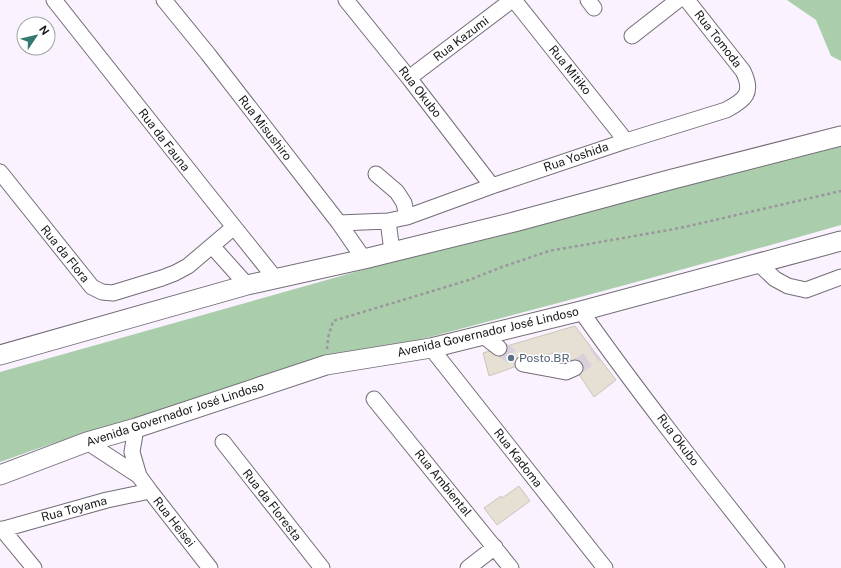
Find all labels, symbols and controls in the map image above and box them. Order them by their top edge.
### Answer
street label: Rua Tomoda [691,8,745,70]
street label: Rua Kazumi [431,14,491,64]
north arrow [16,16,56,56]
text: N [37,23,52,37]
street label: Rua Mitiko [546,43,594,98]
street label: Rua Okubo [396,64,444,120]
street label: Rua Misushiro [235,93,295,163]
street label: Rua da Fauna [135,106,193,174]
street label: Rua Yoshida [542,139,610,175]
street label: Rua da Flora [38,223,92,285]
street label: Avenida Governador José Lindoso [396,304,580,360]
place label: Posto BR [519,351,570,365]
marker: Posto BR [506,353,516,363]
street label: Avenida Governador José Lindoso [84,379,266,449]
street label: Rua Okubo [654,411,702,469]
street label: Rua Kadoma [491,426,545,490]
street label: Rua Ambiental [412,447,474,520]
street label: Rua da Floresta [240,466,304,544]
street label: Rua Toyama [40,494,108,524]
street label: Rua Heisei [150,494,198,550]

